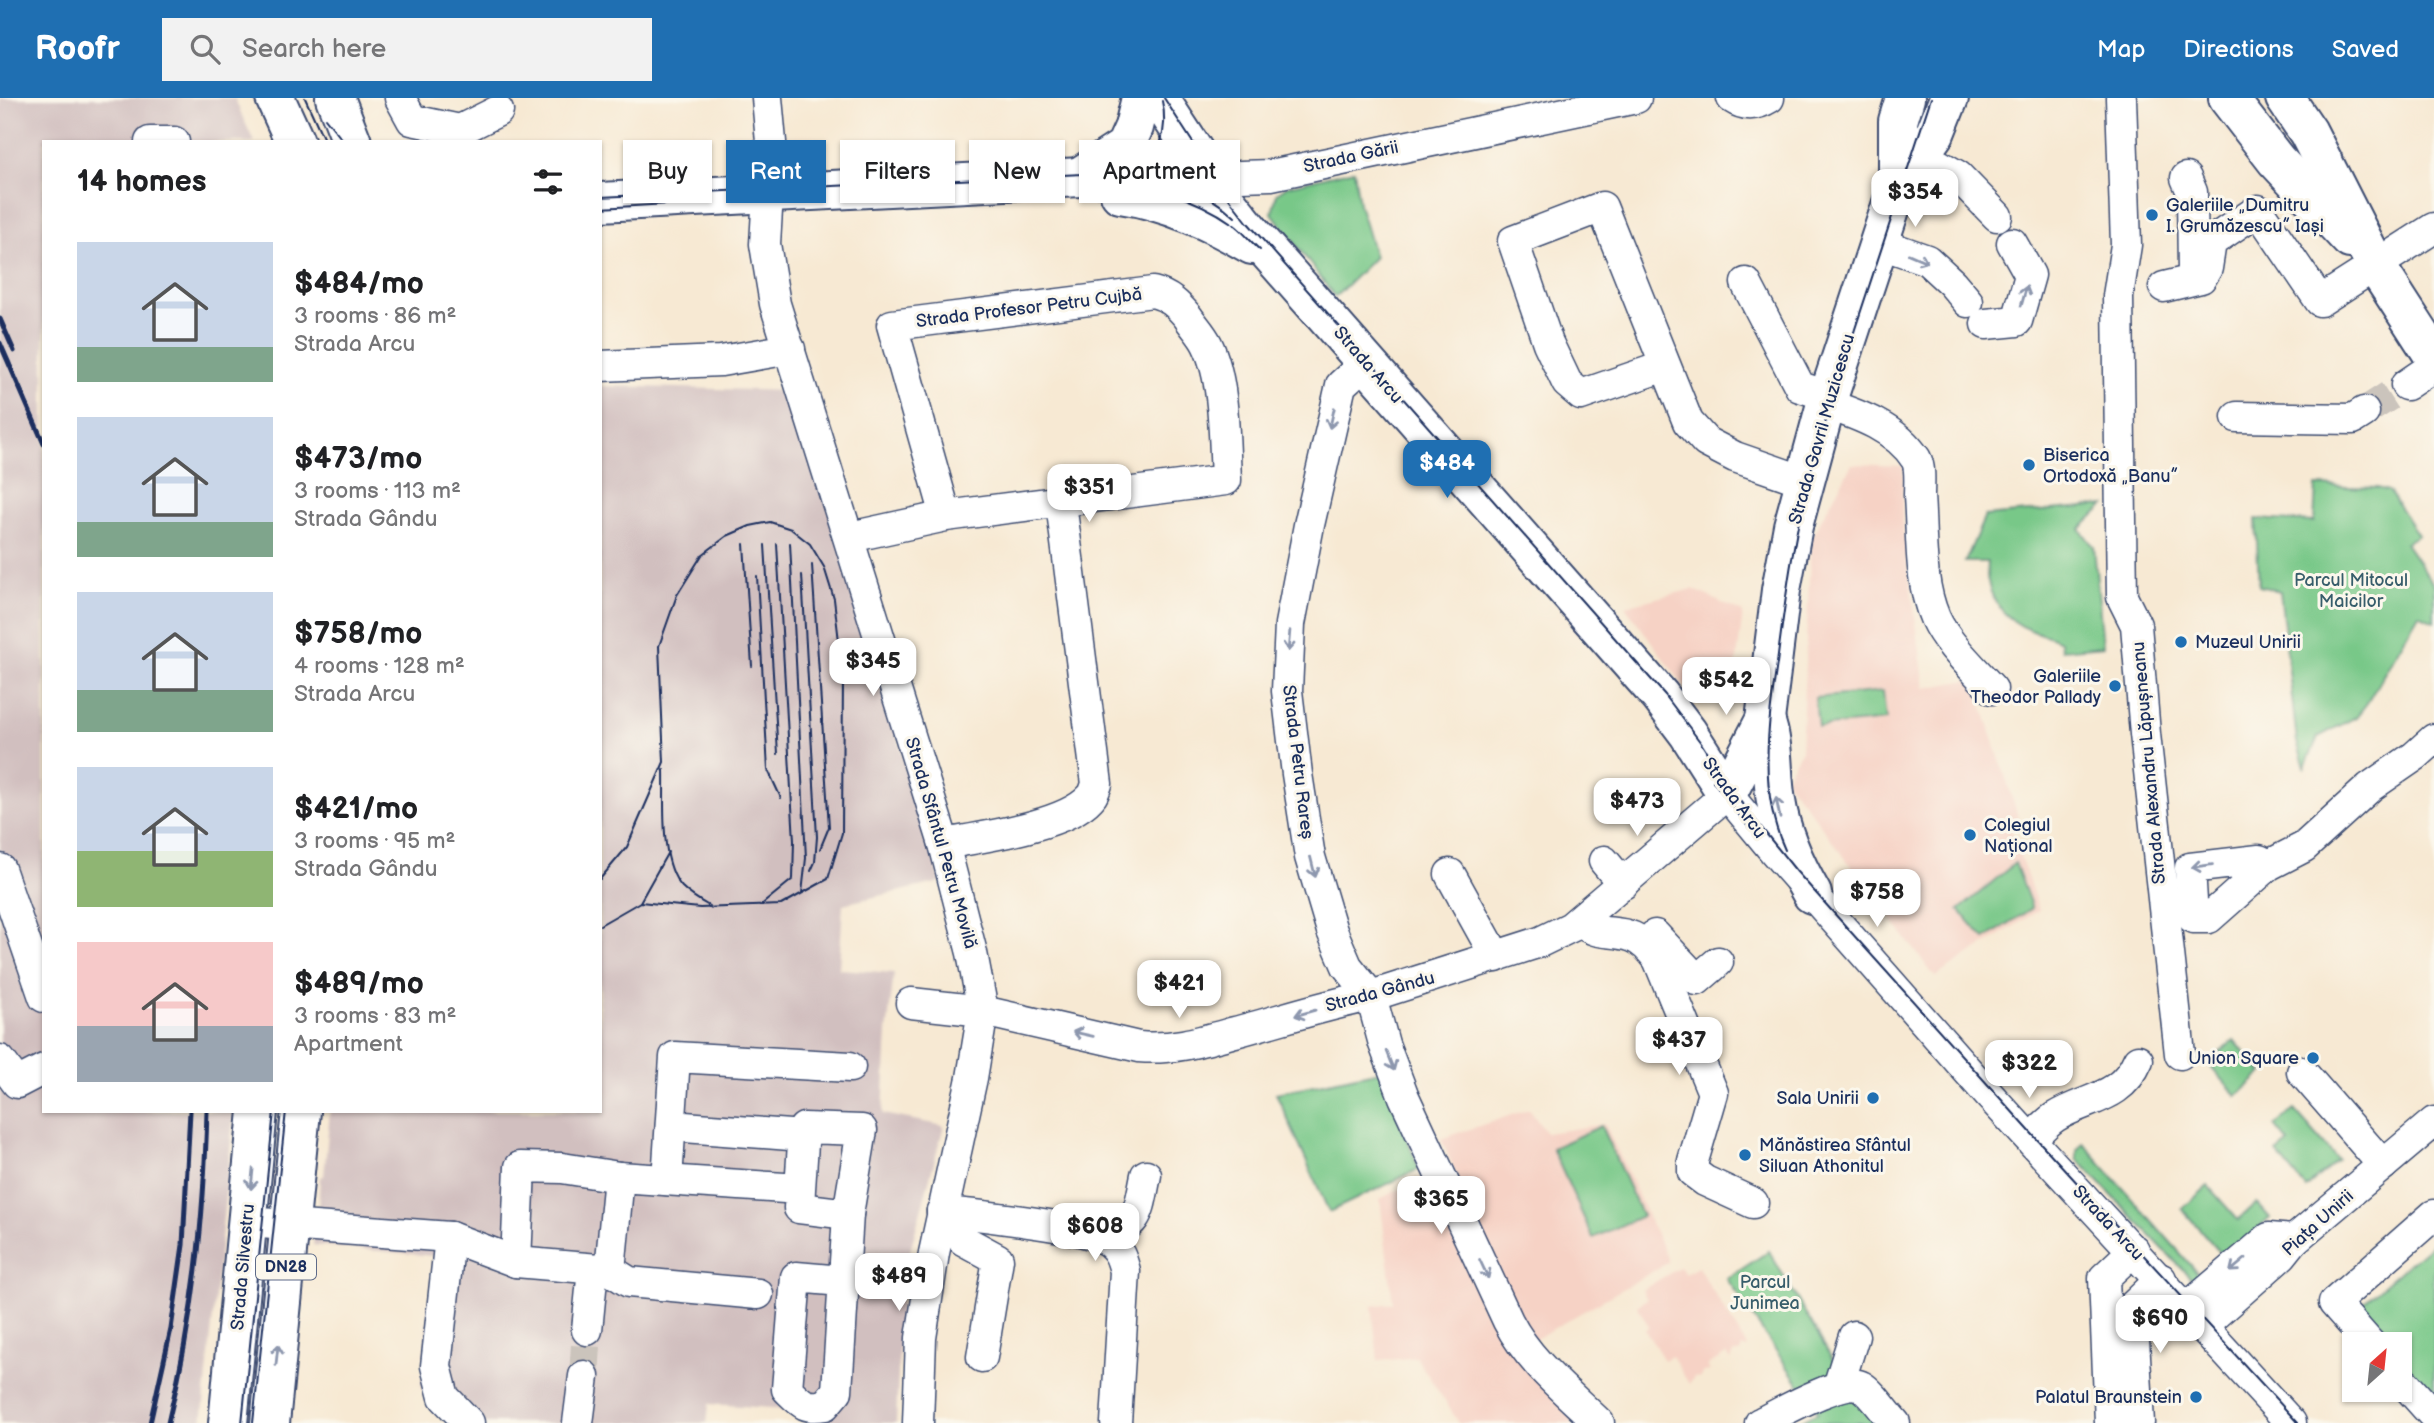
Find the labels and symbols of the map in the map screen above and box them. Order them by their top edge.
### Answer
street label: Strada Gării [1302,137,1400,177]
pin: $354 [1874,170,1956,229]
place label: Galeriile „Dumitru I. Grumăzescu” Iași [2166,195,2324,237]
marker: Galeriile „Dumitru I. Grumăzescu” Iași [2144,207,2160,223]
one-way arrow [1907,252,1929,265]
street label: Strada Profesor Petru Cujbă [915,284,1143,332]
one-way arrow [2019,285,2032,307]
street label: Strada Arcu [1329,322,1407,408]
street label: Strada Gavril Muzicescu [1785,331,1859,527]
one-way arrow [1325,406,1339,429]
pin: $484 [1406,440,1488,500]
place label: Biserica Ortodoxă „Banu” [2043,445,2178,487]
marker: Biserica Ortodoxă „Banu” [2021,457,2037,473]
pin: $351 [1048,464,1130,524]
park label: Parcul Mitocul Maicilor [2294,570,2408,612]
one-way arrow [1282,630,1295,652]
place label: Muzeul Unirii [2195,632,2301,653]
marker: Muzeul Unirii [2173,634,2189,650]
pin: $345 [832,638,914,698]
street label: Strada Alexandru Lăpușneanu [2128,641,2170,885]
pin: $542 [1685,658,1767,717]
place label: Galeriile Theodor Pallady [1971,666,2102,708]
marker: Galeriile Theodor Pallady [2107,678,2123,694]
street label: Strada Petru Rareș [1278,684,1318,840]
street label: Strada Sfântul Petru Movilă [901,735,981,951]
street label: Strada Arcu [1698,753,1770,843]
pin: $473 [1596,778,1678,838]
one-way arrow [1770,797,1784,820]
place label: Colegiul Național [1984,815,2053,857]
marker: Colegiul Național [1962,827,1978,843]
one-way arrow [1307,855,1320,878]
one-way arrow [2191,860,2214,873]
pin: $758 [1836,870,1918,929]
pin: $421 [1138,960,1220,1020]
street label: Strada Gându [1323,967,1437,1017]
one-way arrow [1294,1007,1316,1020]
pin: $437 [1638,1018,1720,1077]
one-way arrow [1072,1027,1095,1040]
pin: $322 [1988,1040,2070,1100]
place label: Union Square [2188,1048,2299,1069]
one-way arrow [1385,1050,1398,1072]
marker: Union Square [2305,1050,2321,1066]
place label: Sala Unirii [1777,1088,1859,1109]
marker: Sala Unirii [1865,1090,1881,1106]
place label: Mănăstirea Sfântul Siluan Athonitul [1759,1135,1911,1177]
marker: Mănăstirea Sfântul Siluan Athonitul [1737,1147,1753,1163]
one-way arrow [245,1167,258,1190]
pin: $365 [1400,1176,1482,1236]
street label: Strada Arcu [2068,1181,2148,1265]
street label: Piața Unirii [2278,1185,2358,1261]
street label: Strada Silvestru [227,1203,259,1331]
pin: $608 [1054,1204,1136,1263]
road number: DN28 [256,1254,316,1280]
pin: $489 [858,1254,940,1313]
one-way arrow [2229,1257,2247,1273]
one-way arrow [1478,1258,1491,1279]
park label: Parcul Junimea [1730,1272,1800,1314]
pin: $690 [2119,1296,2201,1355]
north arrow [2342,1332,2412,1402]
one-way arrow [271,1344,284,1367]
place label: Palatul Braunstein [2035,1387,2182,1408]
marker: Palatul Braunstein [2188,1389,2204,1405]

